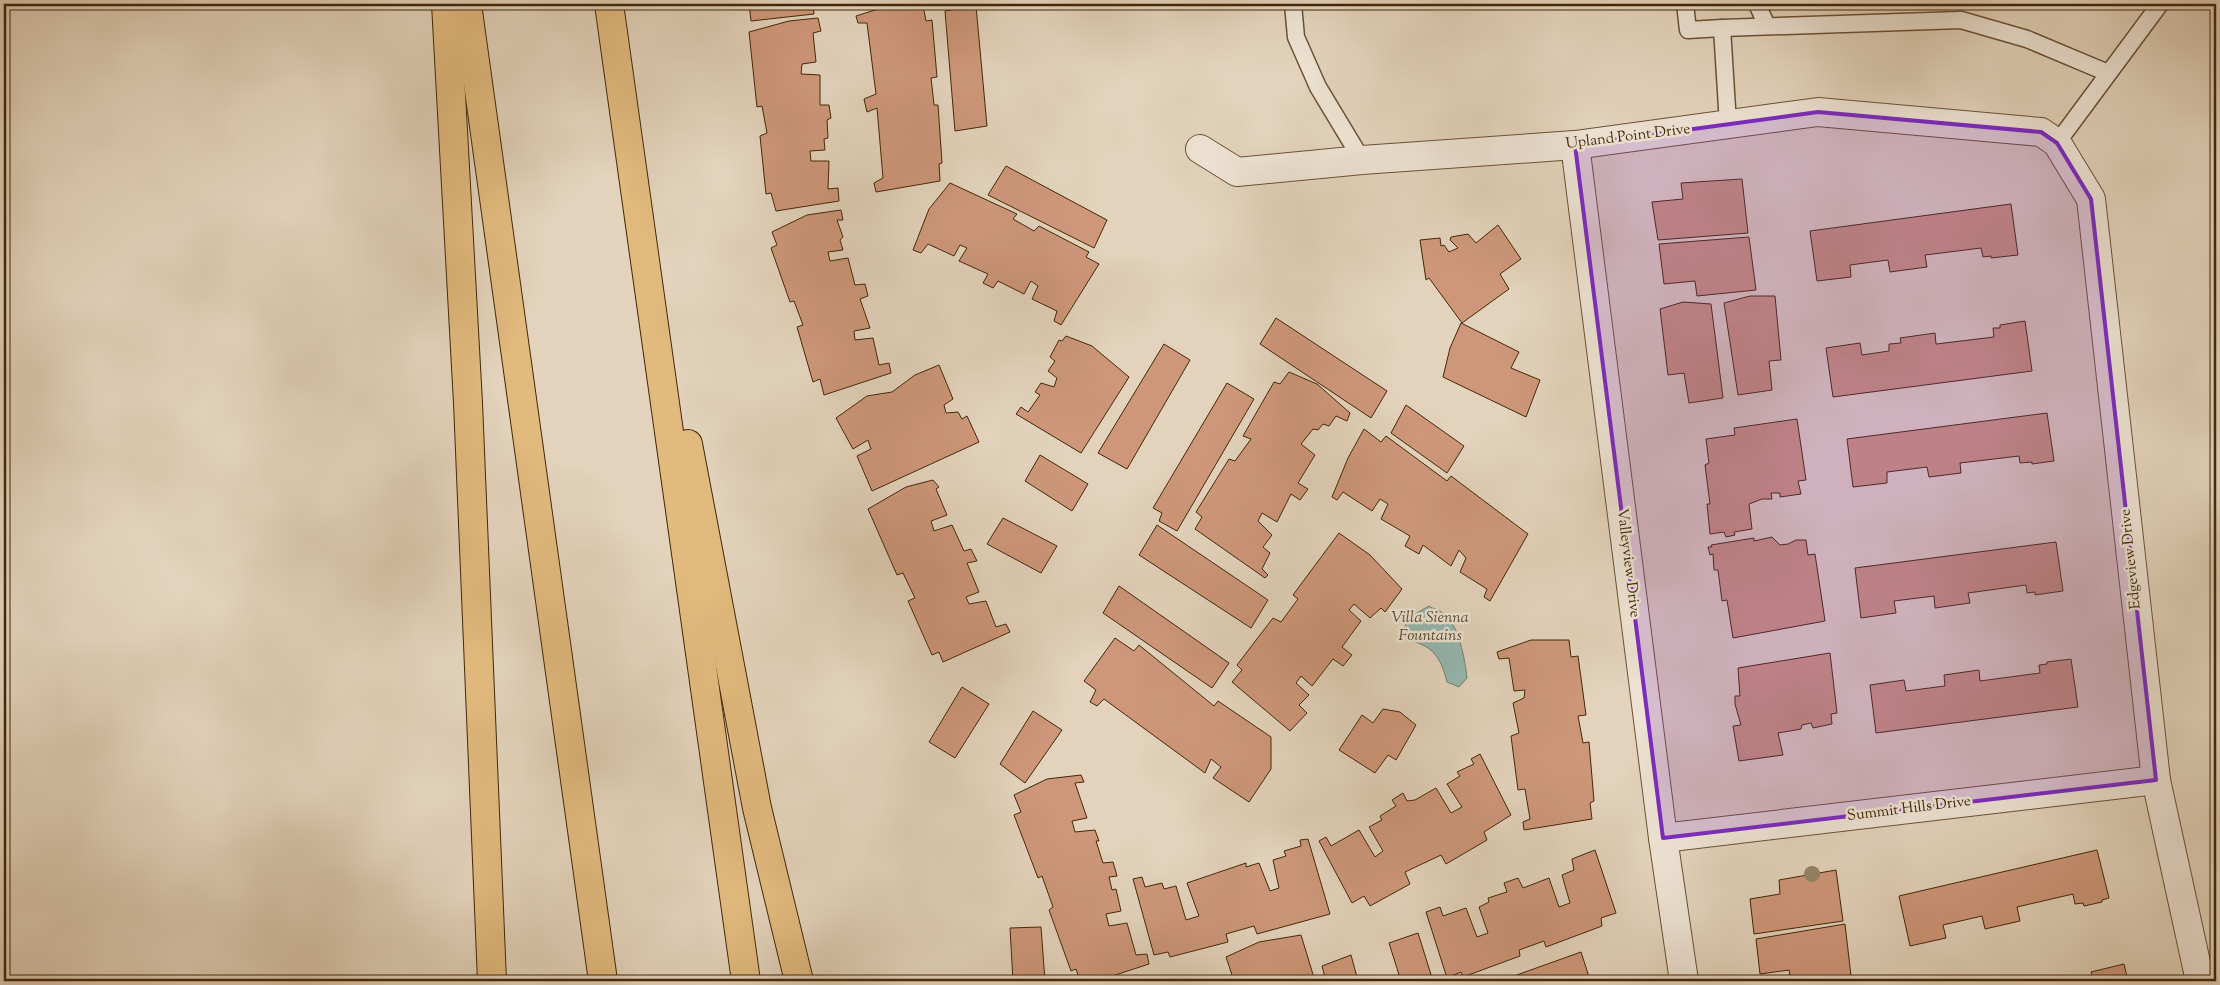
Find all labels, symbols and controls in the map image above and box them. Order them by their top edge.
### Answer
street label: Upland Point Drive [1565,119,1692,155]
street label: Valleyview Drive [1611,507,1645,619]
street label: Edgeview Drive [2115,508,2147,610]
water label: Villa Sienna Fountains [1391,607,1469,648]
street label: Summit Hills Drive [1846,791,1972,827]

